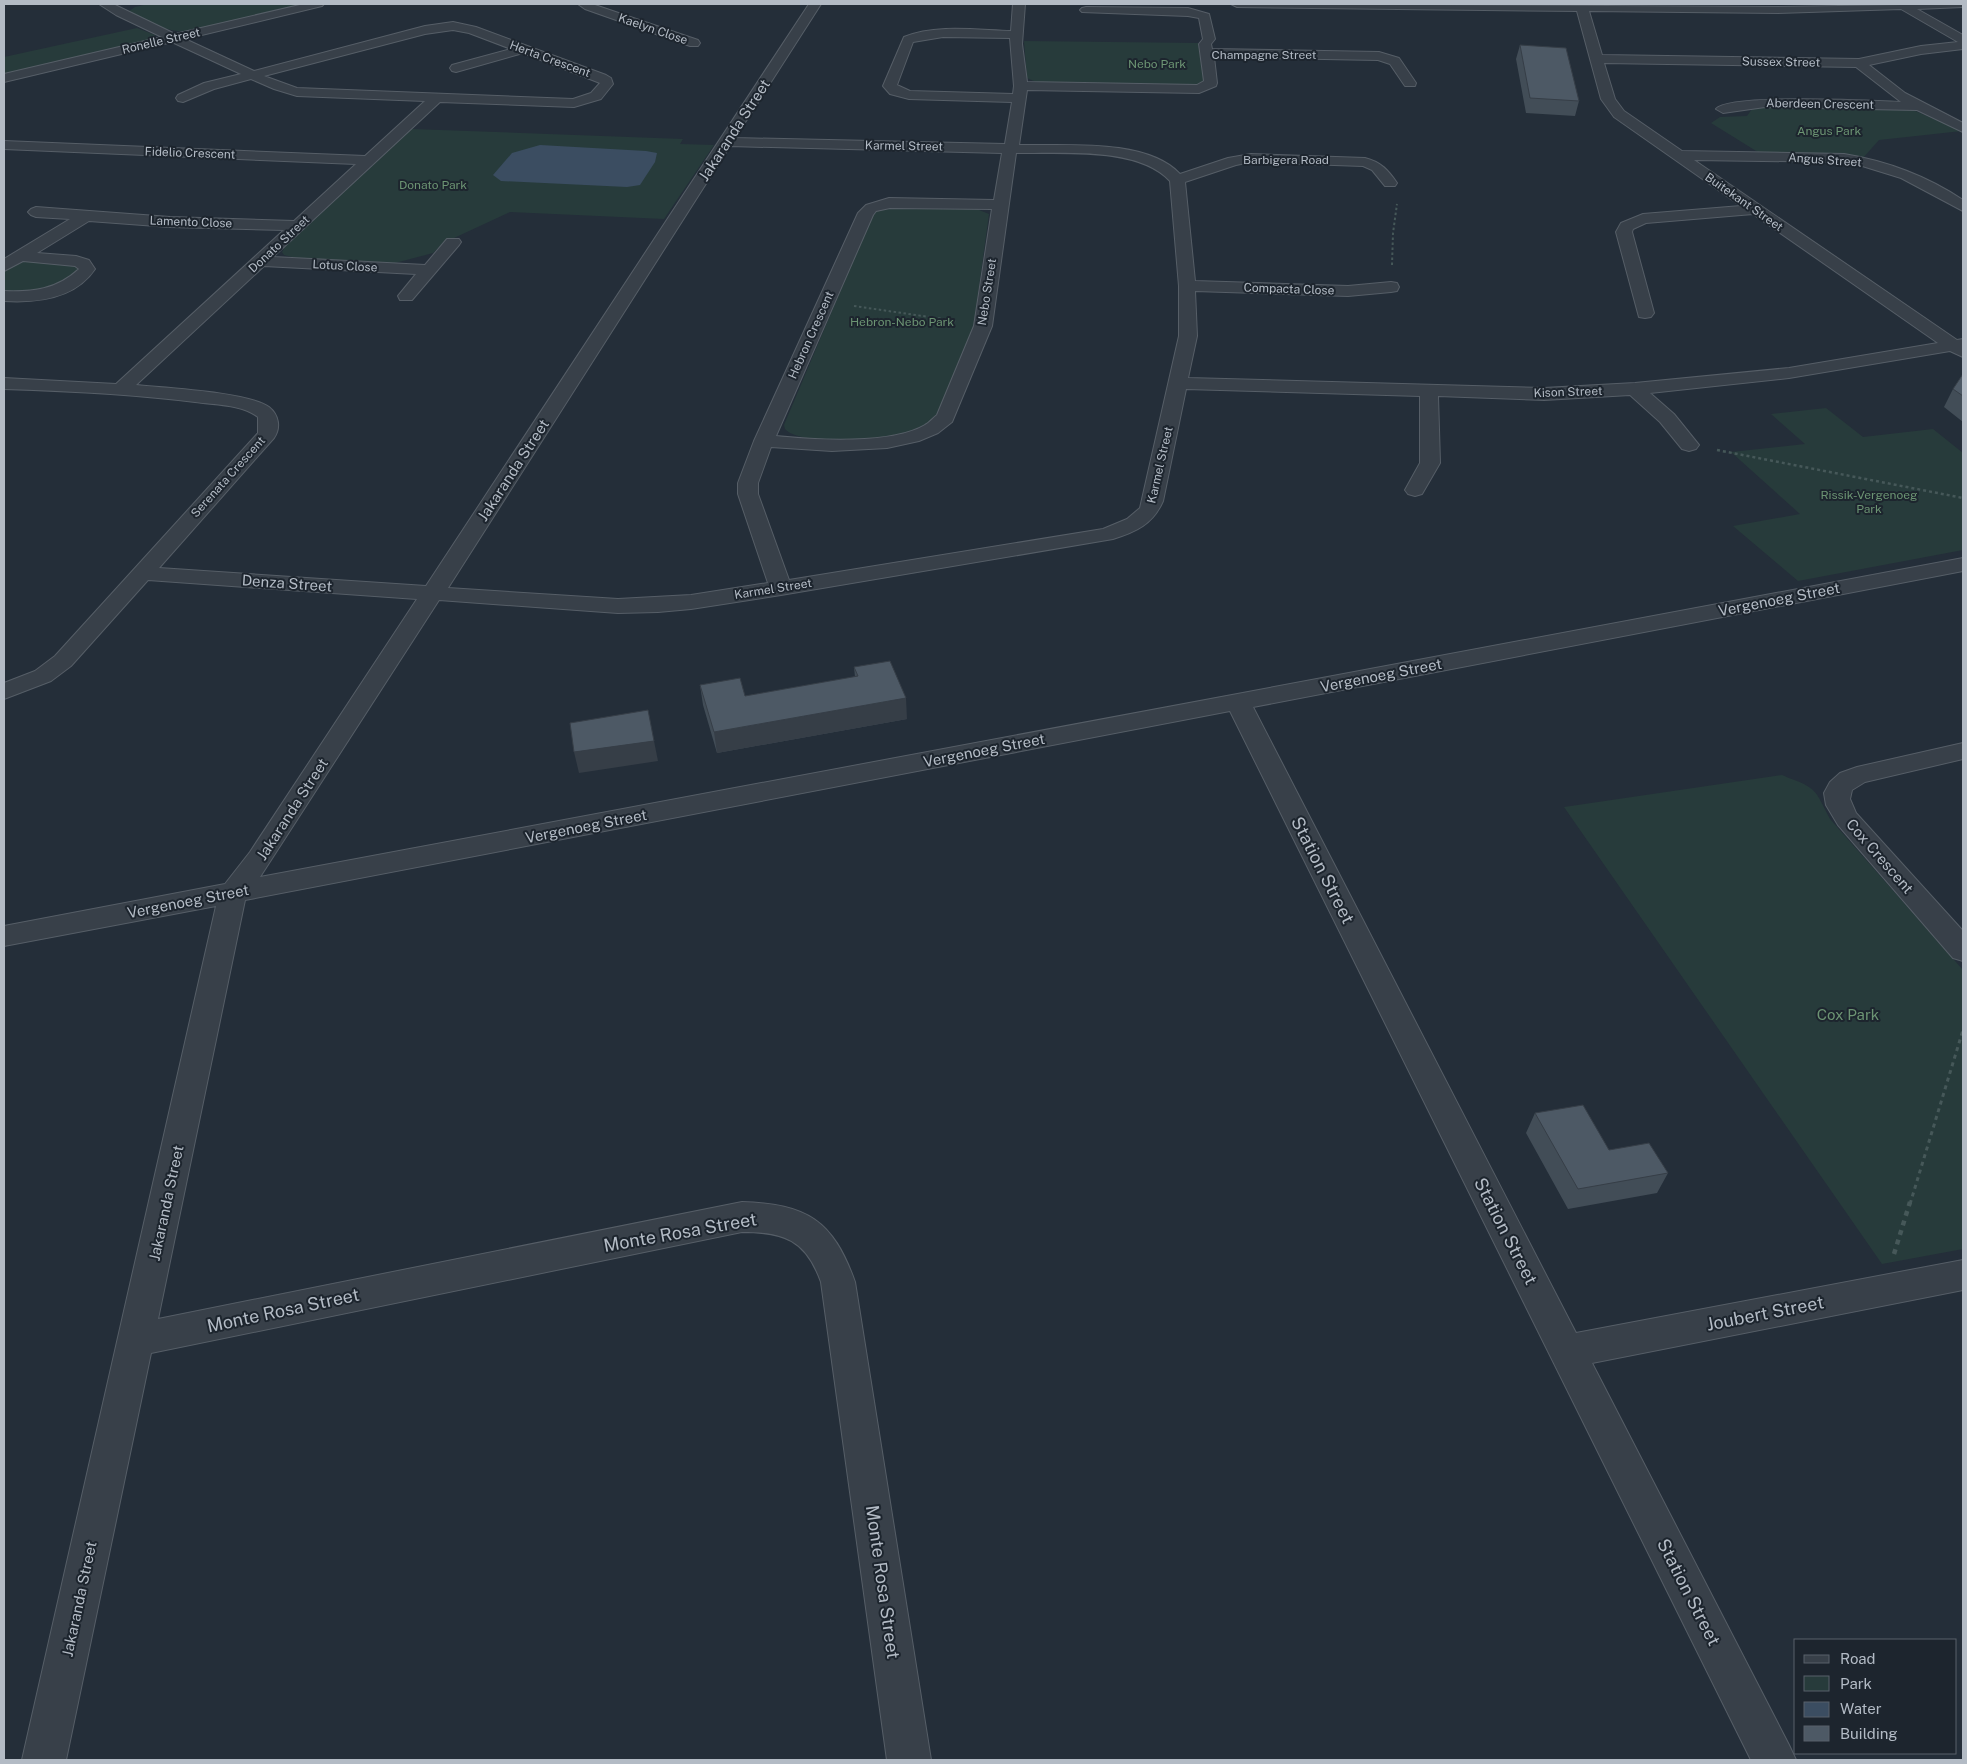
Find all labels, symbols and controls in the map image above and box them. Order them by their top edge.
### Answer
street label: Kaelyn Close [616,11,690,47]
street label: Ronelle Street [120,25,202,57]
street label: Herta Crescent [508,38,593,80]
street label: Champagne Street [1212,48,1317,62]
street label: Sussex Street [1742,54,1821,70]
park label: Nebo Park [1128,57,1186,71]
street label: Jakaranda Street [695,76,773,184]
street label: Aberdeen Crescent [1766,96,1874,112]
park label: Angus Park [1797,124,1861,138]
street label: Karmel Street [865,138,944,154]
street label: Fidelio Crescent [145,144,236,162]
street label: Angus Street [1788,150,1863,170]
street label: Barbigera Road [1243,153,1329,167]
street label: Buitekant Street [1702,170,1786,234]
park label: Donato Park [399,178,467,192]
street label: Donato Street [246,212,312,276]
street label: Lamento Close [149,214,233,230]
street label: Lotus Close [312,257,378,275]
street label: Nebo Street [975,257,999,326]
street label: Compacta Close [1243,280,1335,298]
street label: Hebron Crescent [785,289,837,381]
park label: Hebron-Nebo Park [850,315,954,329]
street label: Kison Street [1533,384,1603,400]
street label: Jakaranda Street [474,416,552,524]
street label: Karmel Street [1144,425,1176,505]
street label: Serenata Crescent [188,433,268,520]
park label: Rissik-Vergenoeg Park [1821,488,1917,516]
street label: Denza Street [241,571,333,595]
street label: Karmel Street [733,576,813,602]
street label: Vergenoeg Street [1717,579,1841,619]
street label: Vergenoeg Street [1319,655,1443,695]
street label: Vergenoeg Street [922,730,1046,770]
street label: Jakaranda Street [253,755,331,863]
street label: Vergenoeg Street [524,806,648,846]
street label: Station Street [1287,813,1359,927]
street label: Cox Crescent [1843,815,1917,897]
street label: Vergenoeg Street [126,881,250,921]
park label: Cox Park [1817,1006,1879,1023]
street label: Jakaranda Street [145,1143,187,1262]
street label: Station Street [1470,1174,1542,1288]
street label: Monte Rosa Street [602,1208,758,1256]
street label: Monte Rosa Street [205,1284,361,1336]
street label: Joubert Street [1704,1291,1826,1335]
street label: Monte Rosa Street [862,1504,904,1660]
street label: Station Street [1653,1535,1725,1649]
street label: Jakaranda Street [58,1539,100,1658]
legend [1794,1639,1957,1754]
text: Road [1840,1650,1876,1667]
text: Park [1840,1675,1872,1692]
text: Water [1840,1700,1882,1717]
text: Building [1840,1725,1898,1742]

